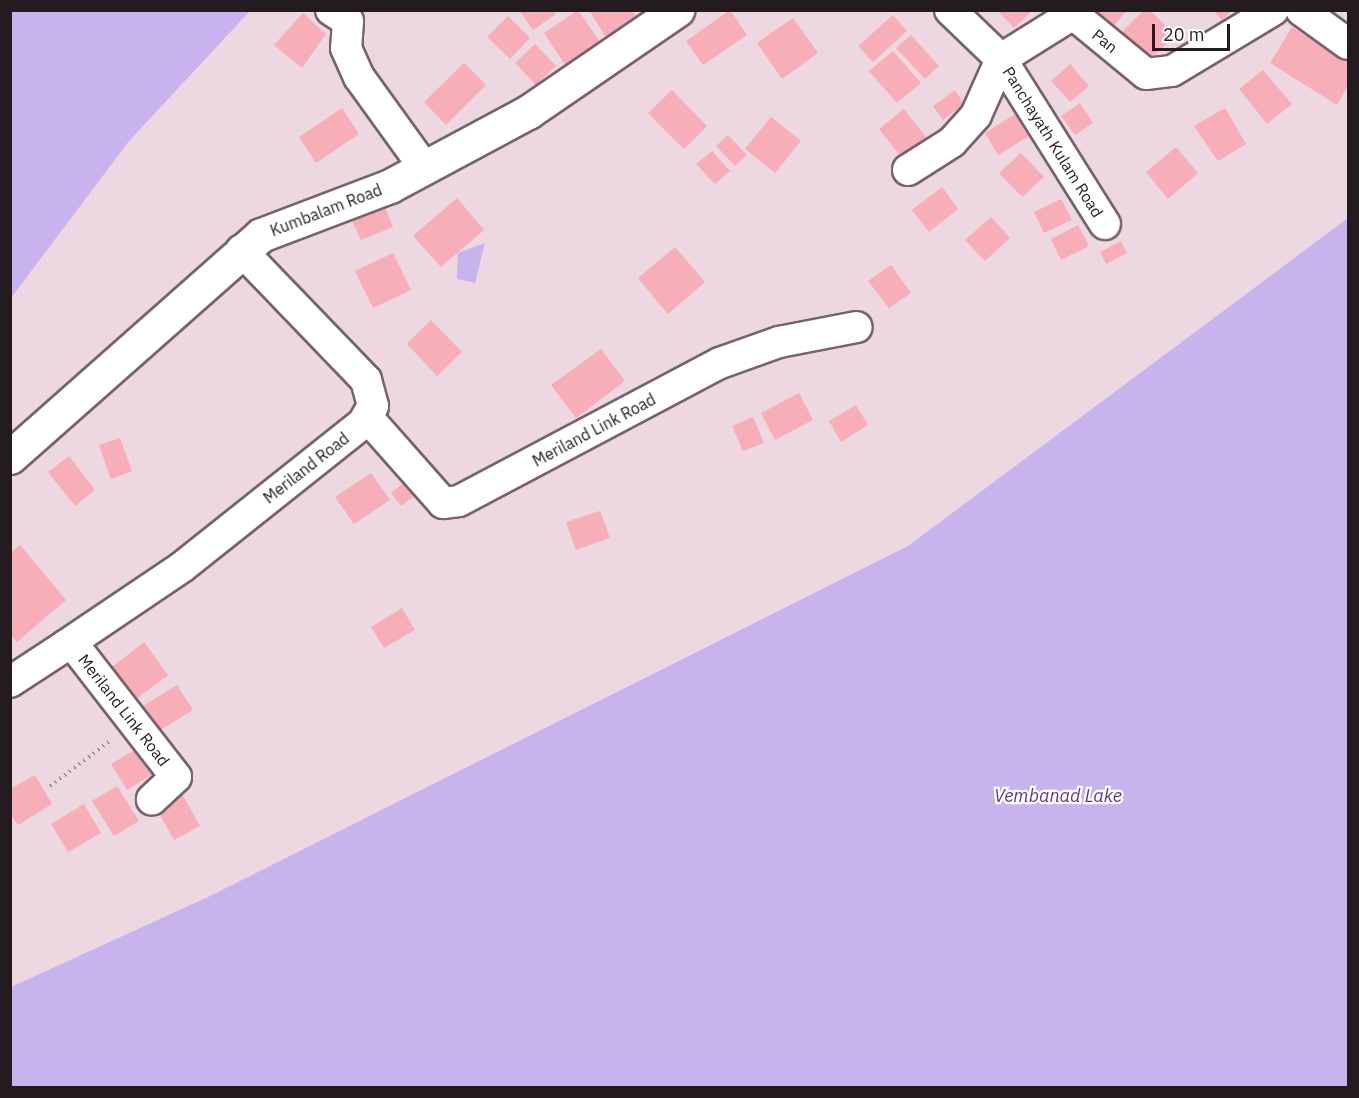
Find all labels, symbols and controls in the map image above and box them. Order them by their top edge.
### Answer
scale bar [1155,12,1233,50]
text: 20 m [1163,23,1205,46]
street label: Pan [1088,25,1122,57]
street label: Panchayath Kulam Road [999,63,1107,221]
street label: Kumbalam Road [267,180,385,240]
street label: Meriland Link Road [529,389,659,471]
street label: Meriland Road [259,429,353,507]
street label: Meriland Link Road [74,650,174,770]
water label: Vembanad Lake [994,785,1122,807]

